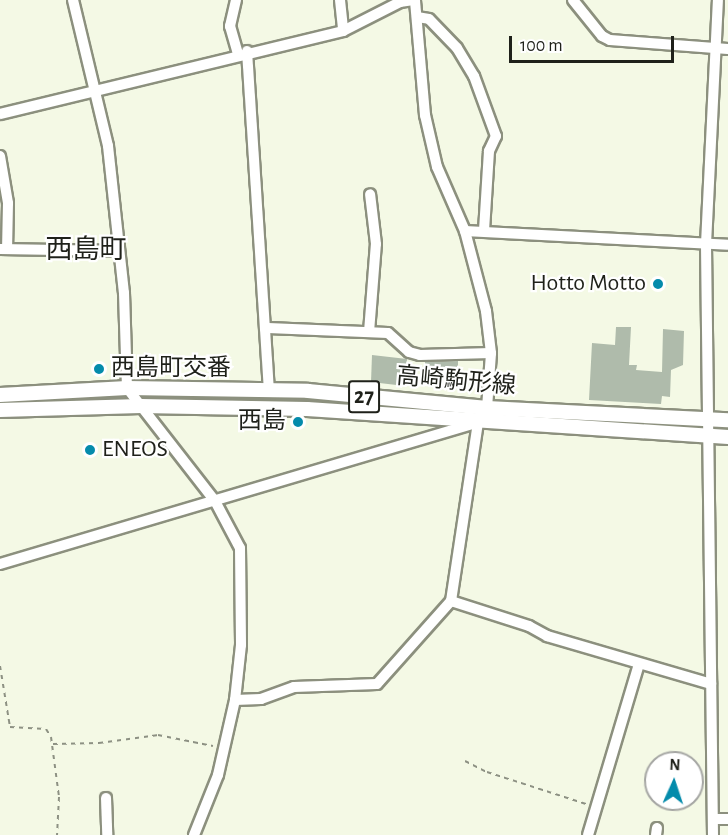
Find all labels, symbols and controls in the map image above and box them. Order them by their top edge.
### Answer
scale bar [512,24,677,62]
text: 100 m [520,37,563,55]
district label: 西島町 [46,234,126,266]
place label: Hotto Motto [531,270,646,298]
marker: Hotto Motto [651,277,665,291]
place label: 西島町交番 [111,355,231,383]
marker: 西島町交番 [92,362,106,376]
street label: 高崎駒形線 [395,362,517,402]
road number: 27 [348,378,380,416]
place label: 西島 [238,408,286,436]
marker: 西島 [291,415,305,429]
place label: ENEOS [102,436,168,464]
marker: ENEOS [83,443,97,457]
north arrow [644,751,704,811]
text: N [669,757,681,773]

